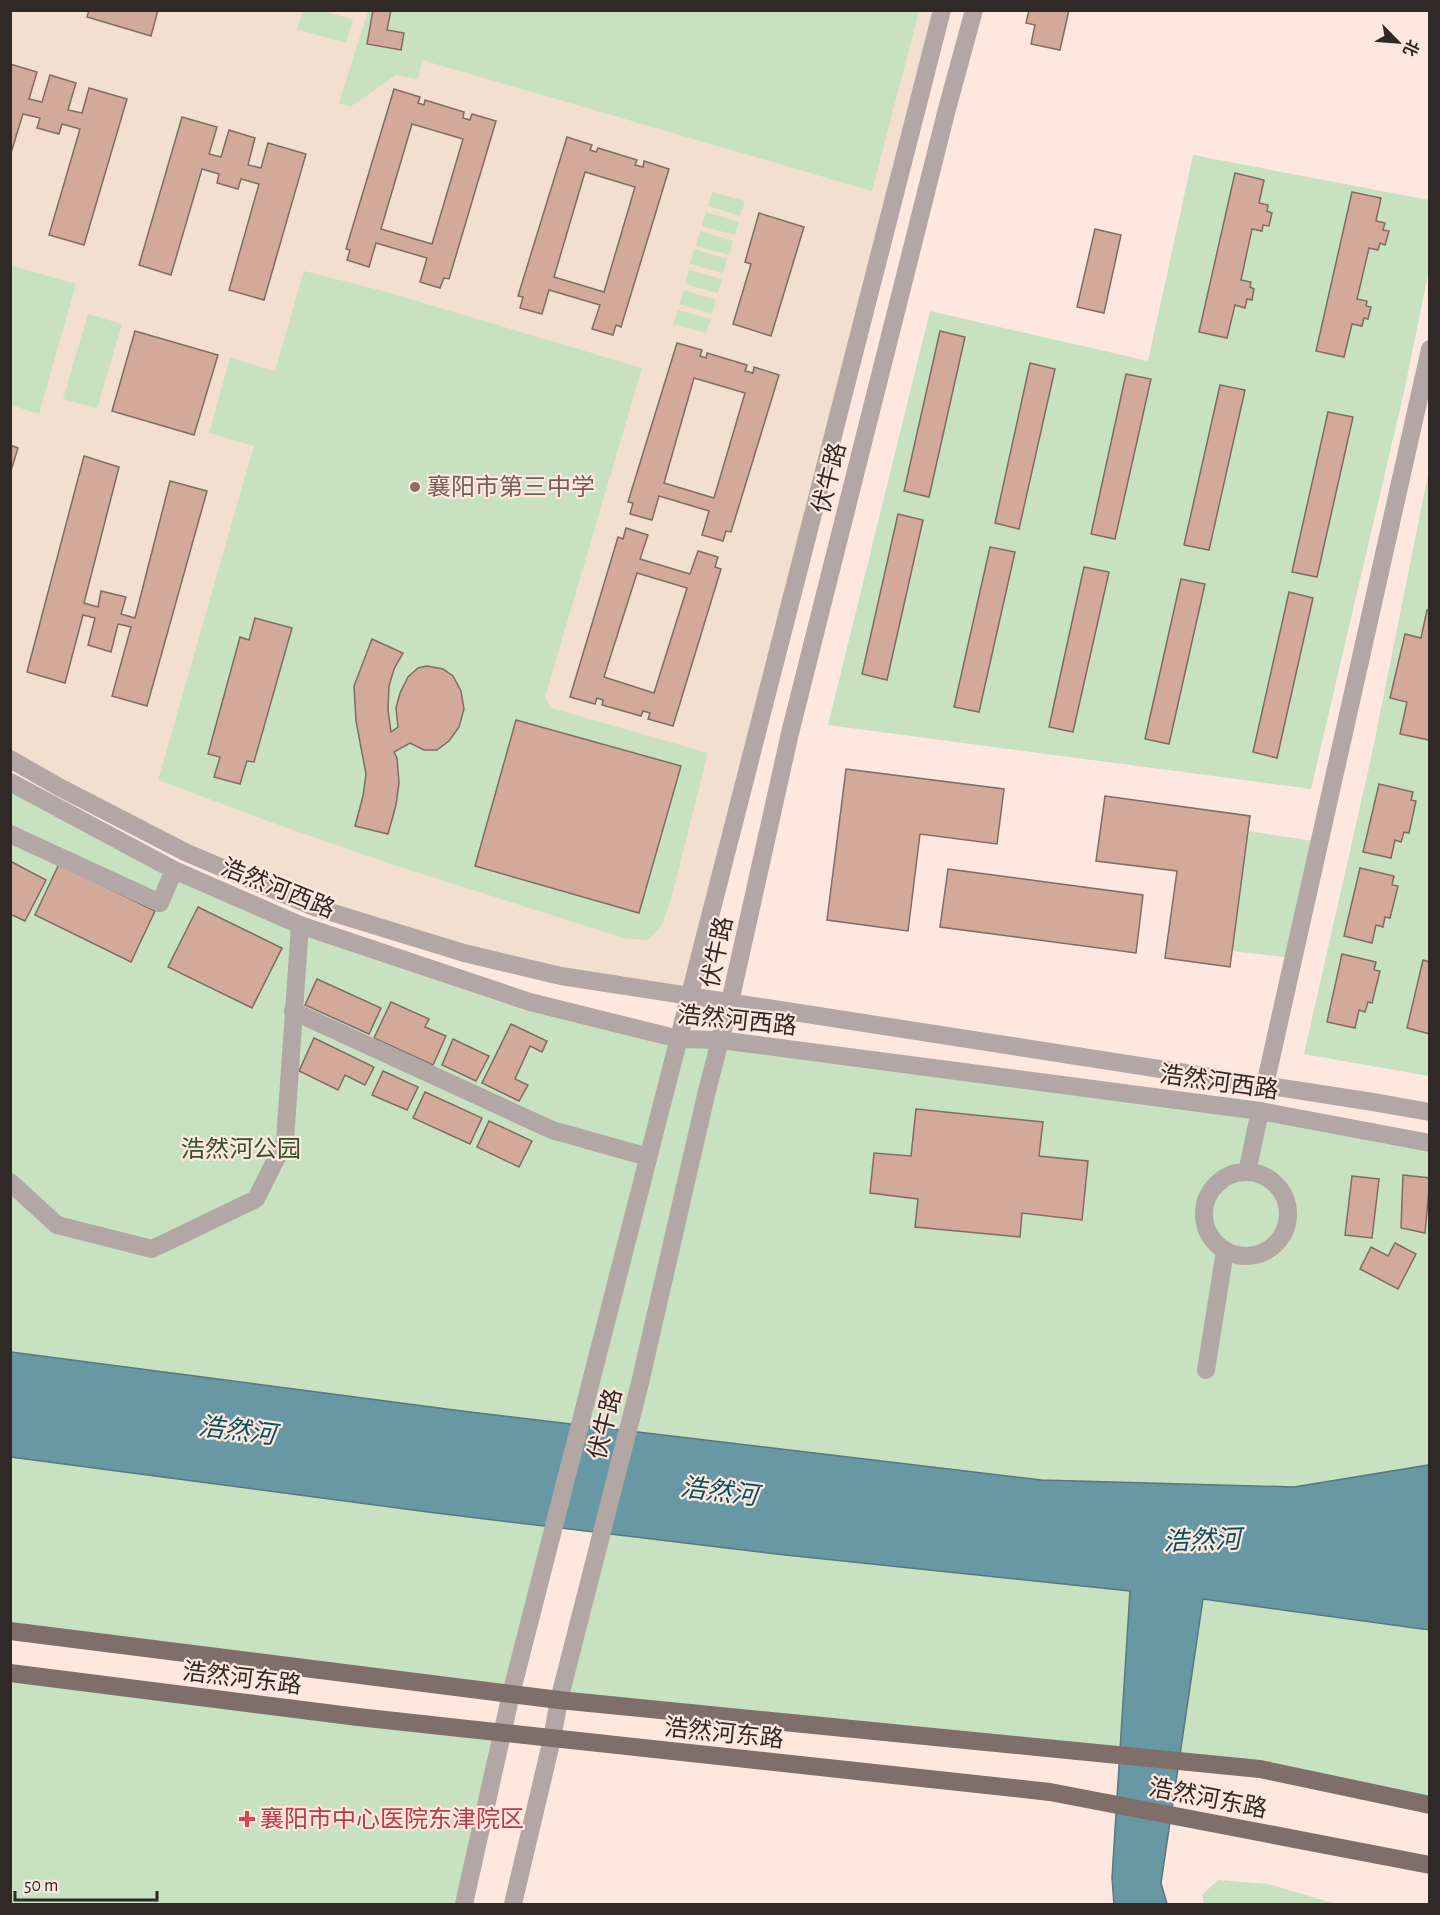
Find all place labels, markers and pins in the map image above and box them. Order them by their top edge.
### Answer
place label: 襄阳市第三中学 [427,474,595,500]
marker: 襄阳市第三中学 [408,480,422,494]
place label: 襄阳市中心医院东津院区 [260,1806,524,1832]
marker: 襄阳市中心医院东津院区 [238,1810,256,1828]

